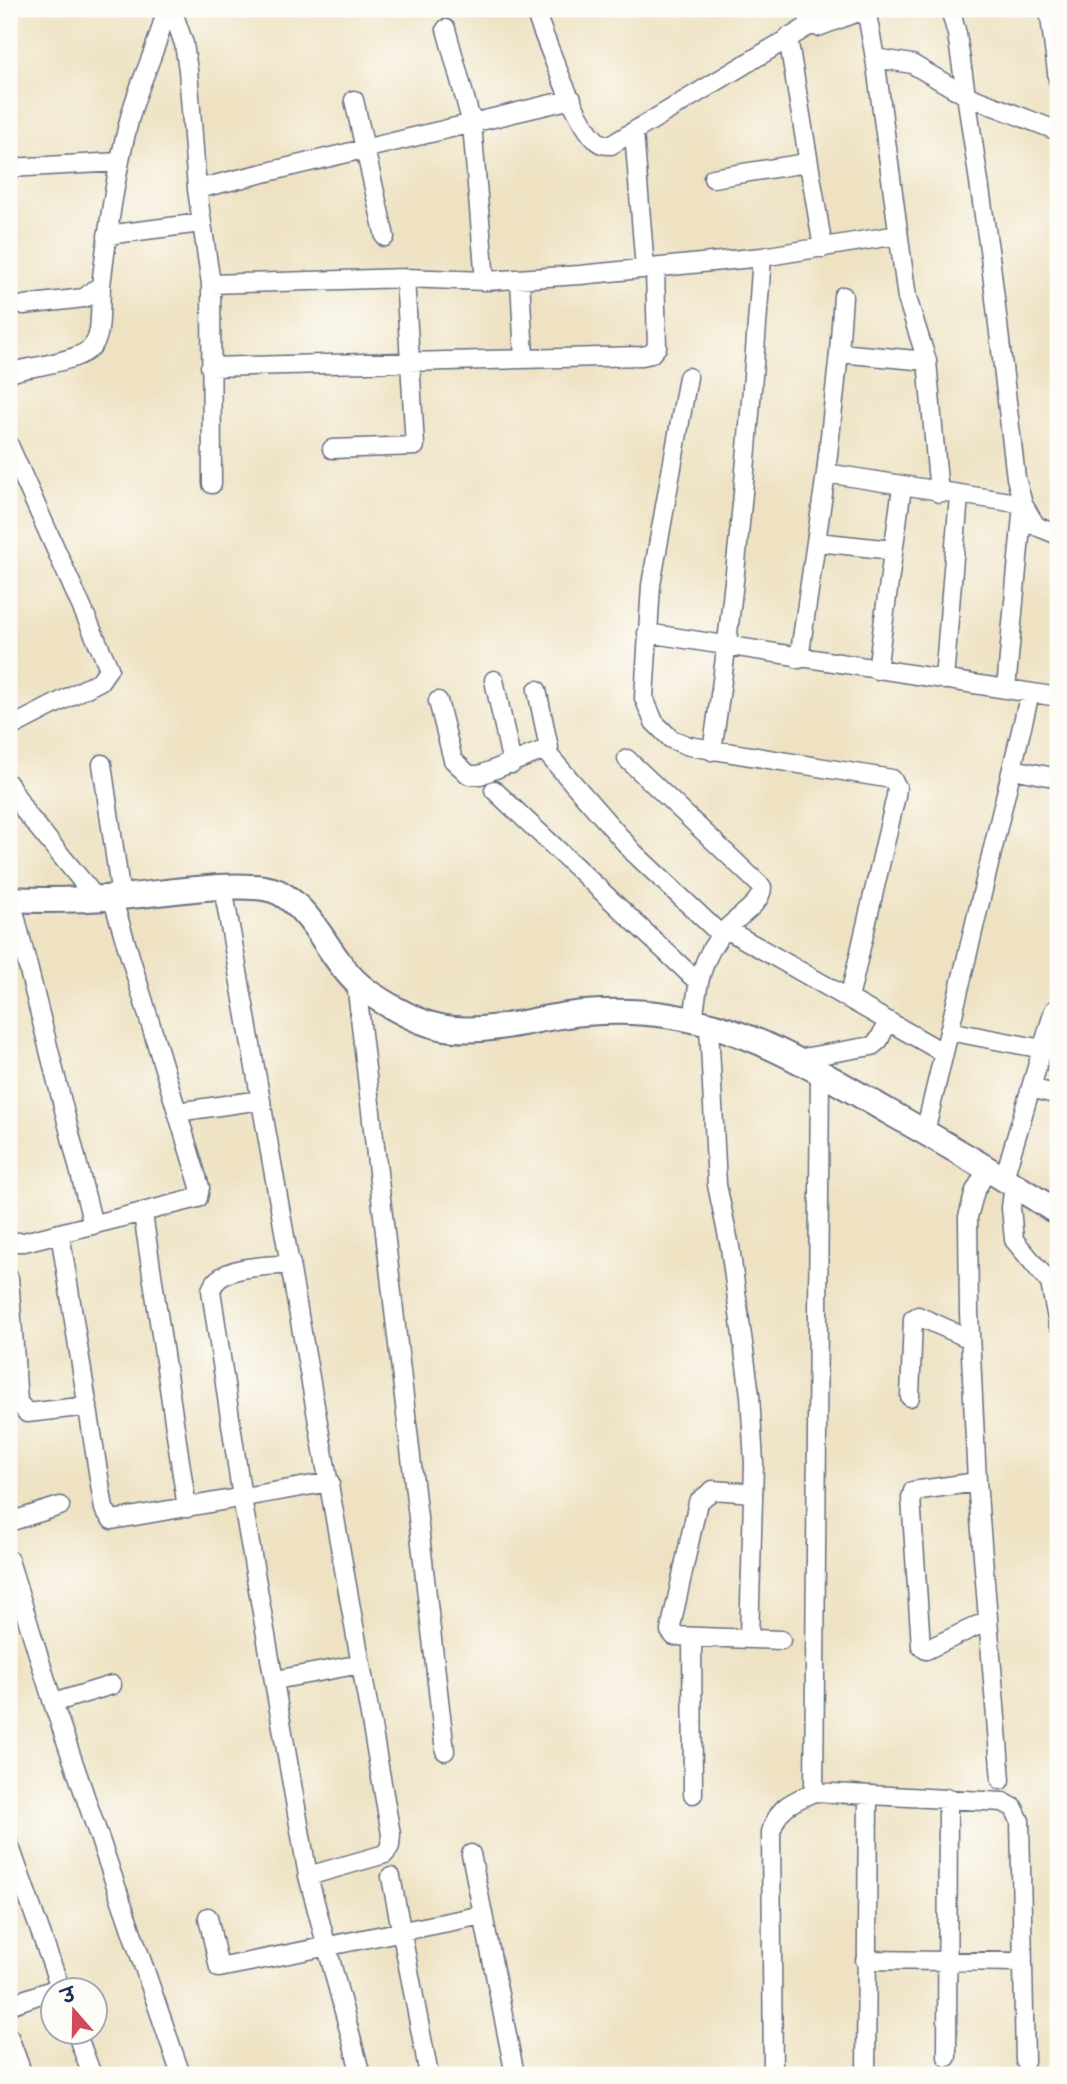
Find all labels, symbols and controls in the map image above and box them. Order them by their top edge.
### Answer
north arrow [38,1976,108,2046]
text: उ [55,1978,81,2010]

